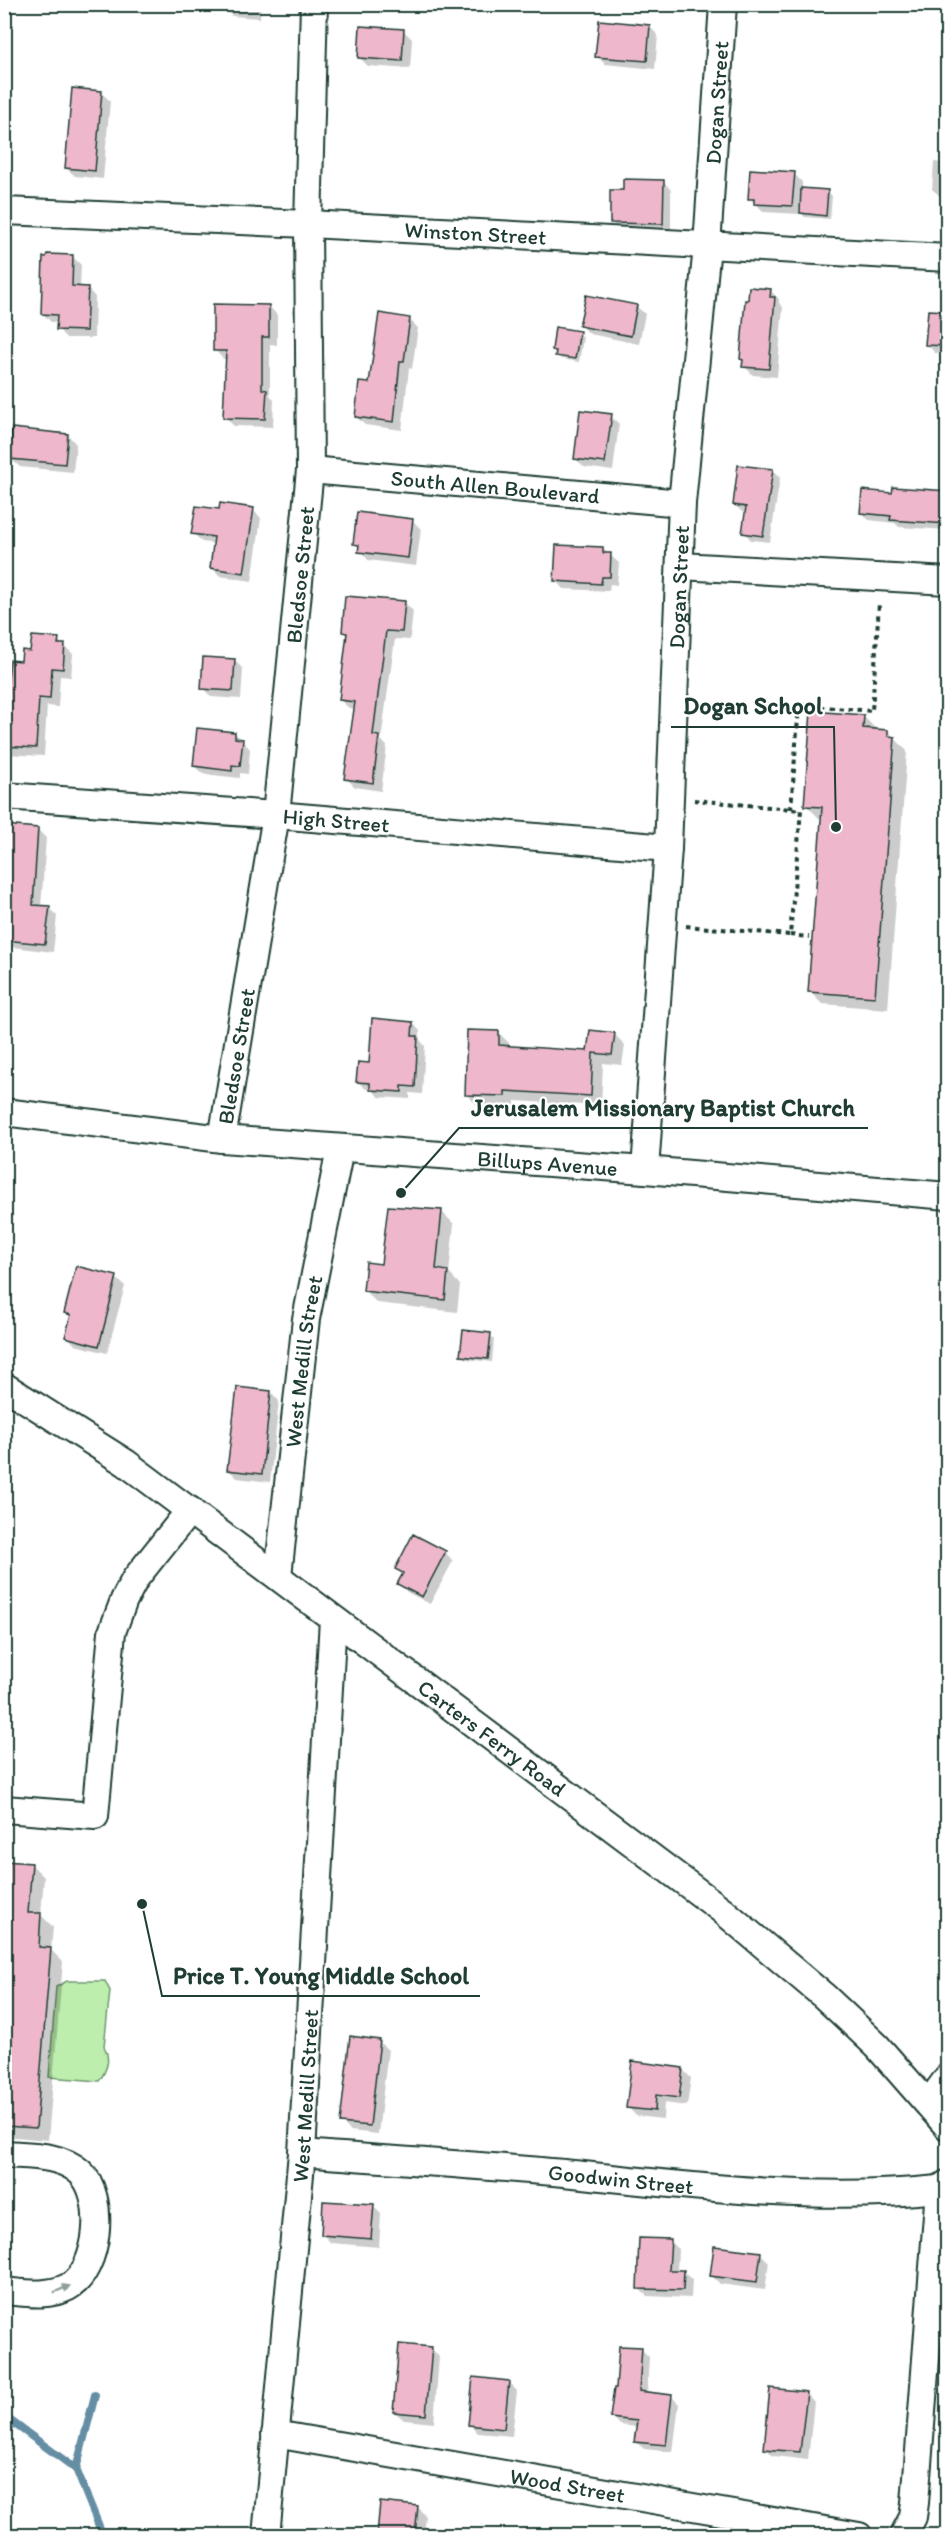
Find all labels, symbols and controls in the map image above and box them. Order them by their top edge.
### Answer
street label: Dogan Street [699,40,734,165]
street label: Winston Street [404,216,547,250]
street label: South Allen Boulevard [390,464,601,509]
street label: Bledsoe Street [280,505,320,644]
street label: Dogan Street [663,525,695,649]
callout: Dogan School [671,685,834,727]
text: Dogan School [683,691,823,721]
street label: High Street [282,802,391,838]
street label: Bledsoe Street [211,986,260,1126]
callout: Jerusalem Missionary Baptist Church [459,1086,868,1128]
text: Jerusalem Missionary Baptist Church [470,1093,856,1123]
street label: Billups Avenue [476,1144,619,1181]
street label: West Medill Street [279,1273,328,1449]
street label: Carters Ferry Road [413,1673,572,1802]
callout: Price T. Young Middle School [162,1954,480,1996]
text: Price T. Young Middle School [173,1961,469,1991]
street label: West Medill Street [286,2008,324,2183]
street label: Goodwin Street [547,2158,695,2200]
one-way arrow [53,2284,71,2293]
street label: Wood Street [508,2462,627,2508]

